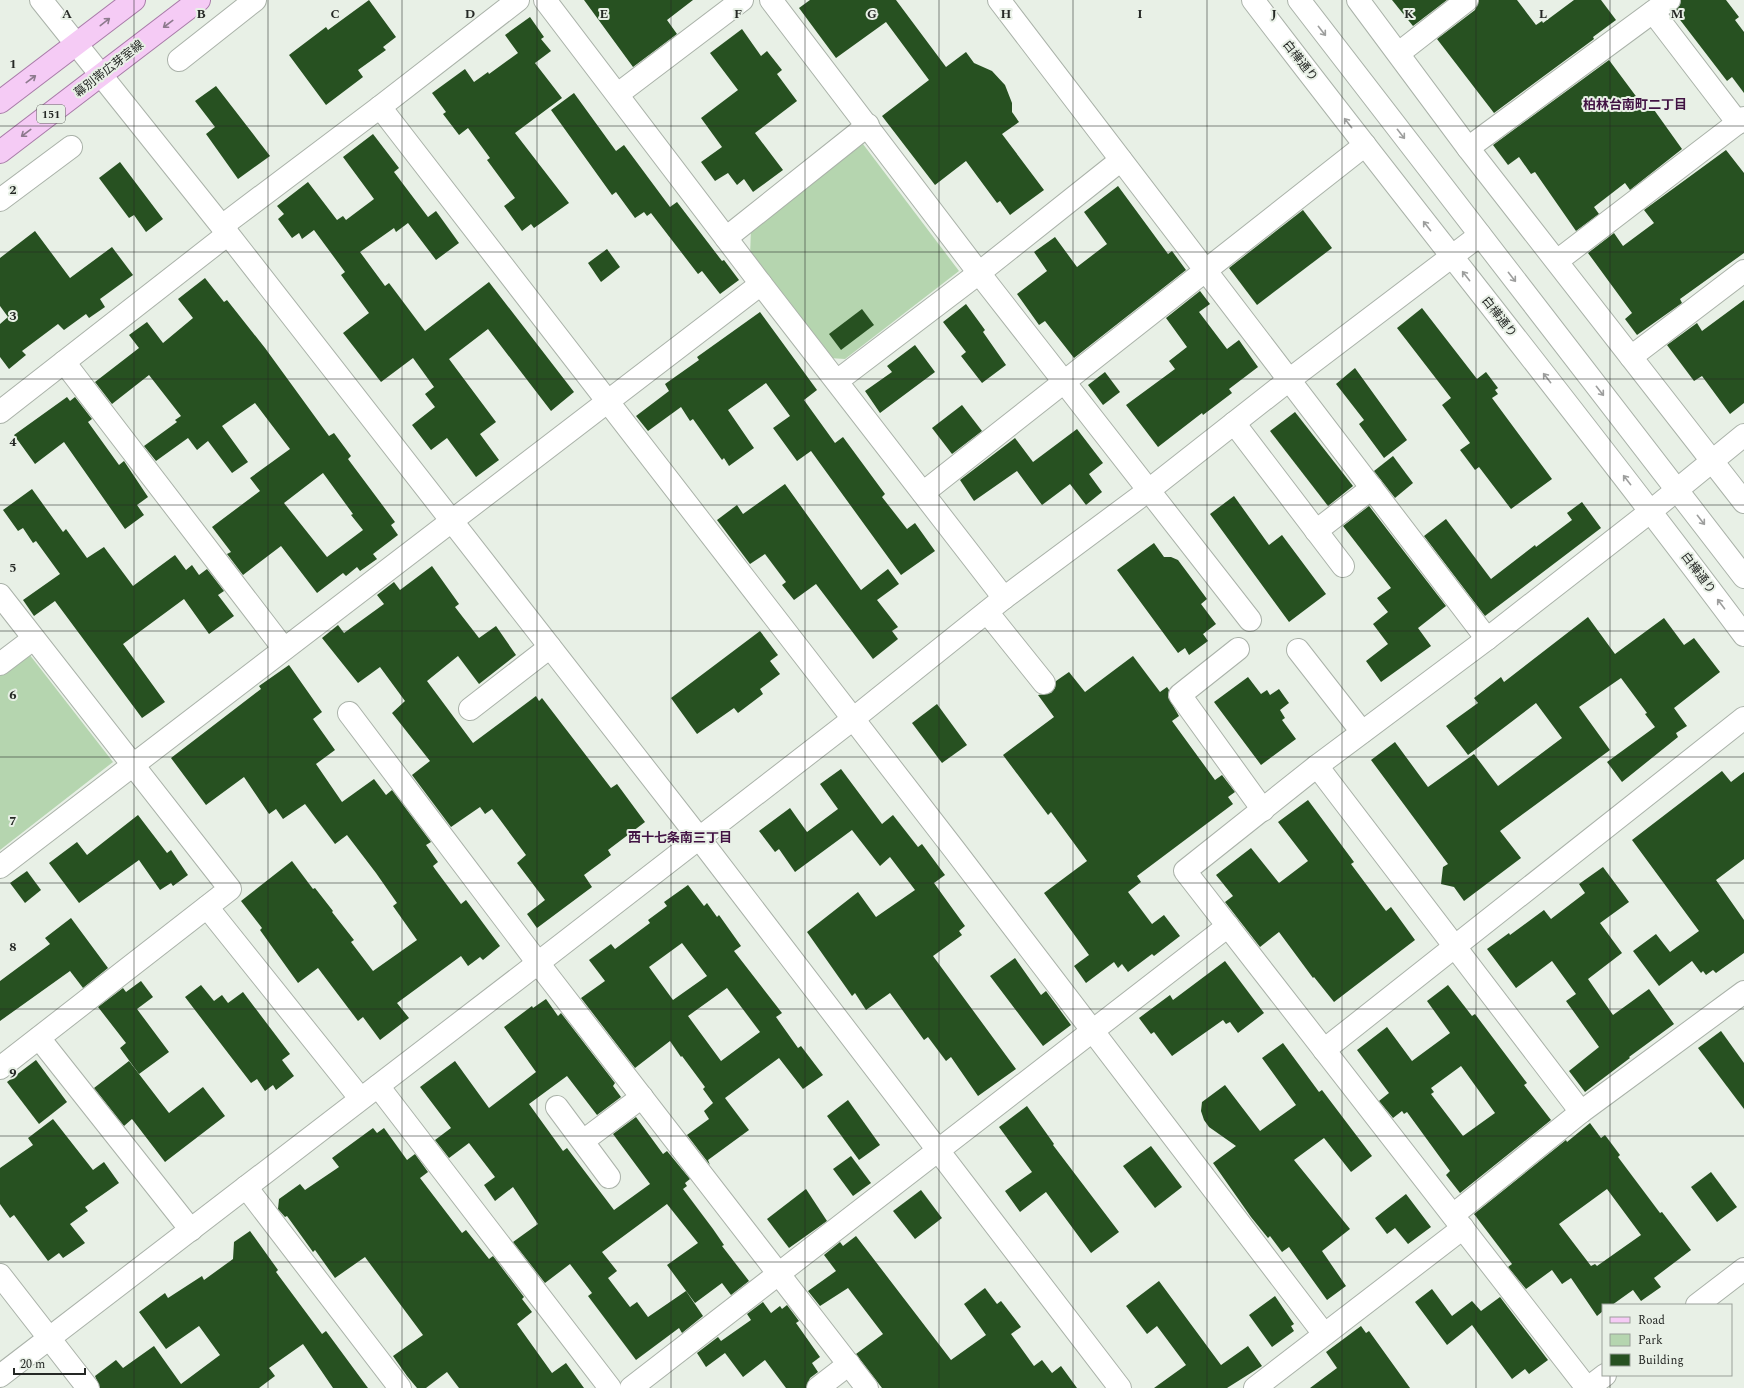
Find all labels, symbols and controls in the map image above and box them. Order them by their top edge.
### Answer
text: A [62,4,72,24]
text: B [196,4,206,24]
text: C [330,4,340,24]
text: D [465,4,475,24]
text: E [600,4,609,24]
text: F [734,4,742,24]
text: G [867,4,877,24]
text: H [1001,4,1012,24]
text: I [1137,4,1143,24]
text: J [1271,4,1277,24]
text: K [1404,4,1414,24]
text: L [1539,4,1547,24]
text: M [1671,4,1684,24]
one-way arrow [100,18,111,26]
one-way arrow [162,19,173,28]
one-way arrow [1318,26,1326,37]
street label: 幕別帯広芽室線 [70,36,148,102]
street label: 白樺通り [1278,36,1322,86]
text: 1 [9,54,17,74]
one-way arrow [26,75,37,83]
district label: 柏林台南町二丁目 [1583,95,1687,115]
road number: 151 [37,105,65,123]
one-way arrow [1344,118,1352,129]
one-way arrow [20,128,31,137]
one-way arrow [1397,129,1406,140]
text: 2 [9,180,17,200]
one-way arrow [1423,221,1432,232]
one-way arrow [1462,271,1470,282]
one-way arrow [1508,271,1516,282]
street label: 白樺通り [1477,292,1521,342]
text: 3 [9,306,17,326]
one-way arrow [1542,373,1551,384]
one-way arrow [1596,385,1604,396]
text: 4 [9,432,17,452]
one-way arrow [1623,475,1632,486]
one-way arrow [1696,515,1705,526]
street label: 白樺通り [1676,548,1720,598]
text: 5 [9,558,17,578]
one-way arrow [1717,598,1725,609]
text: 6 [9,685,17,705]
text: 7 [9,811,17,831]
district label: 西十七条南三丁目 [628,828,732,848]
text: 8 [9,937,17,957]
text: 9 [9,1063,17,1083]
legend [1602,1304,1732,1376]
text: Road [1638,1311,1665,1330]
text: Park [1638,1331,1663,1350]
scale bar [14,1350,85,1376]
text: Building [1638,1351,1684,1370]
text: 20 m [20,1355,45,1374]

